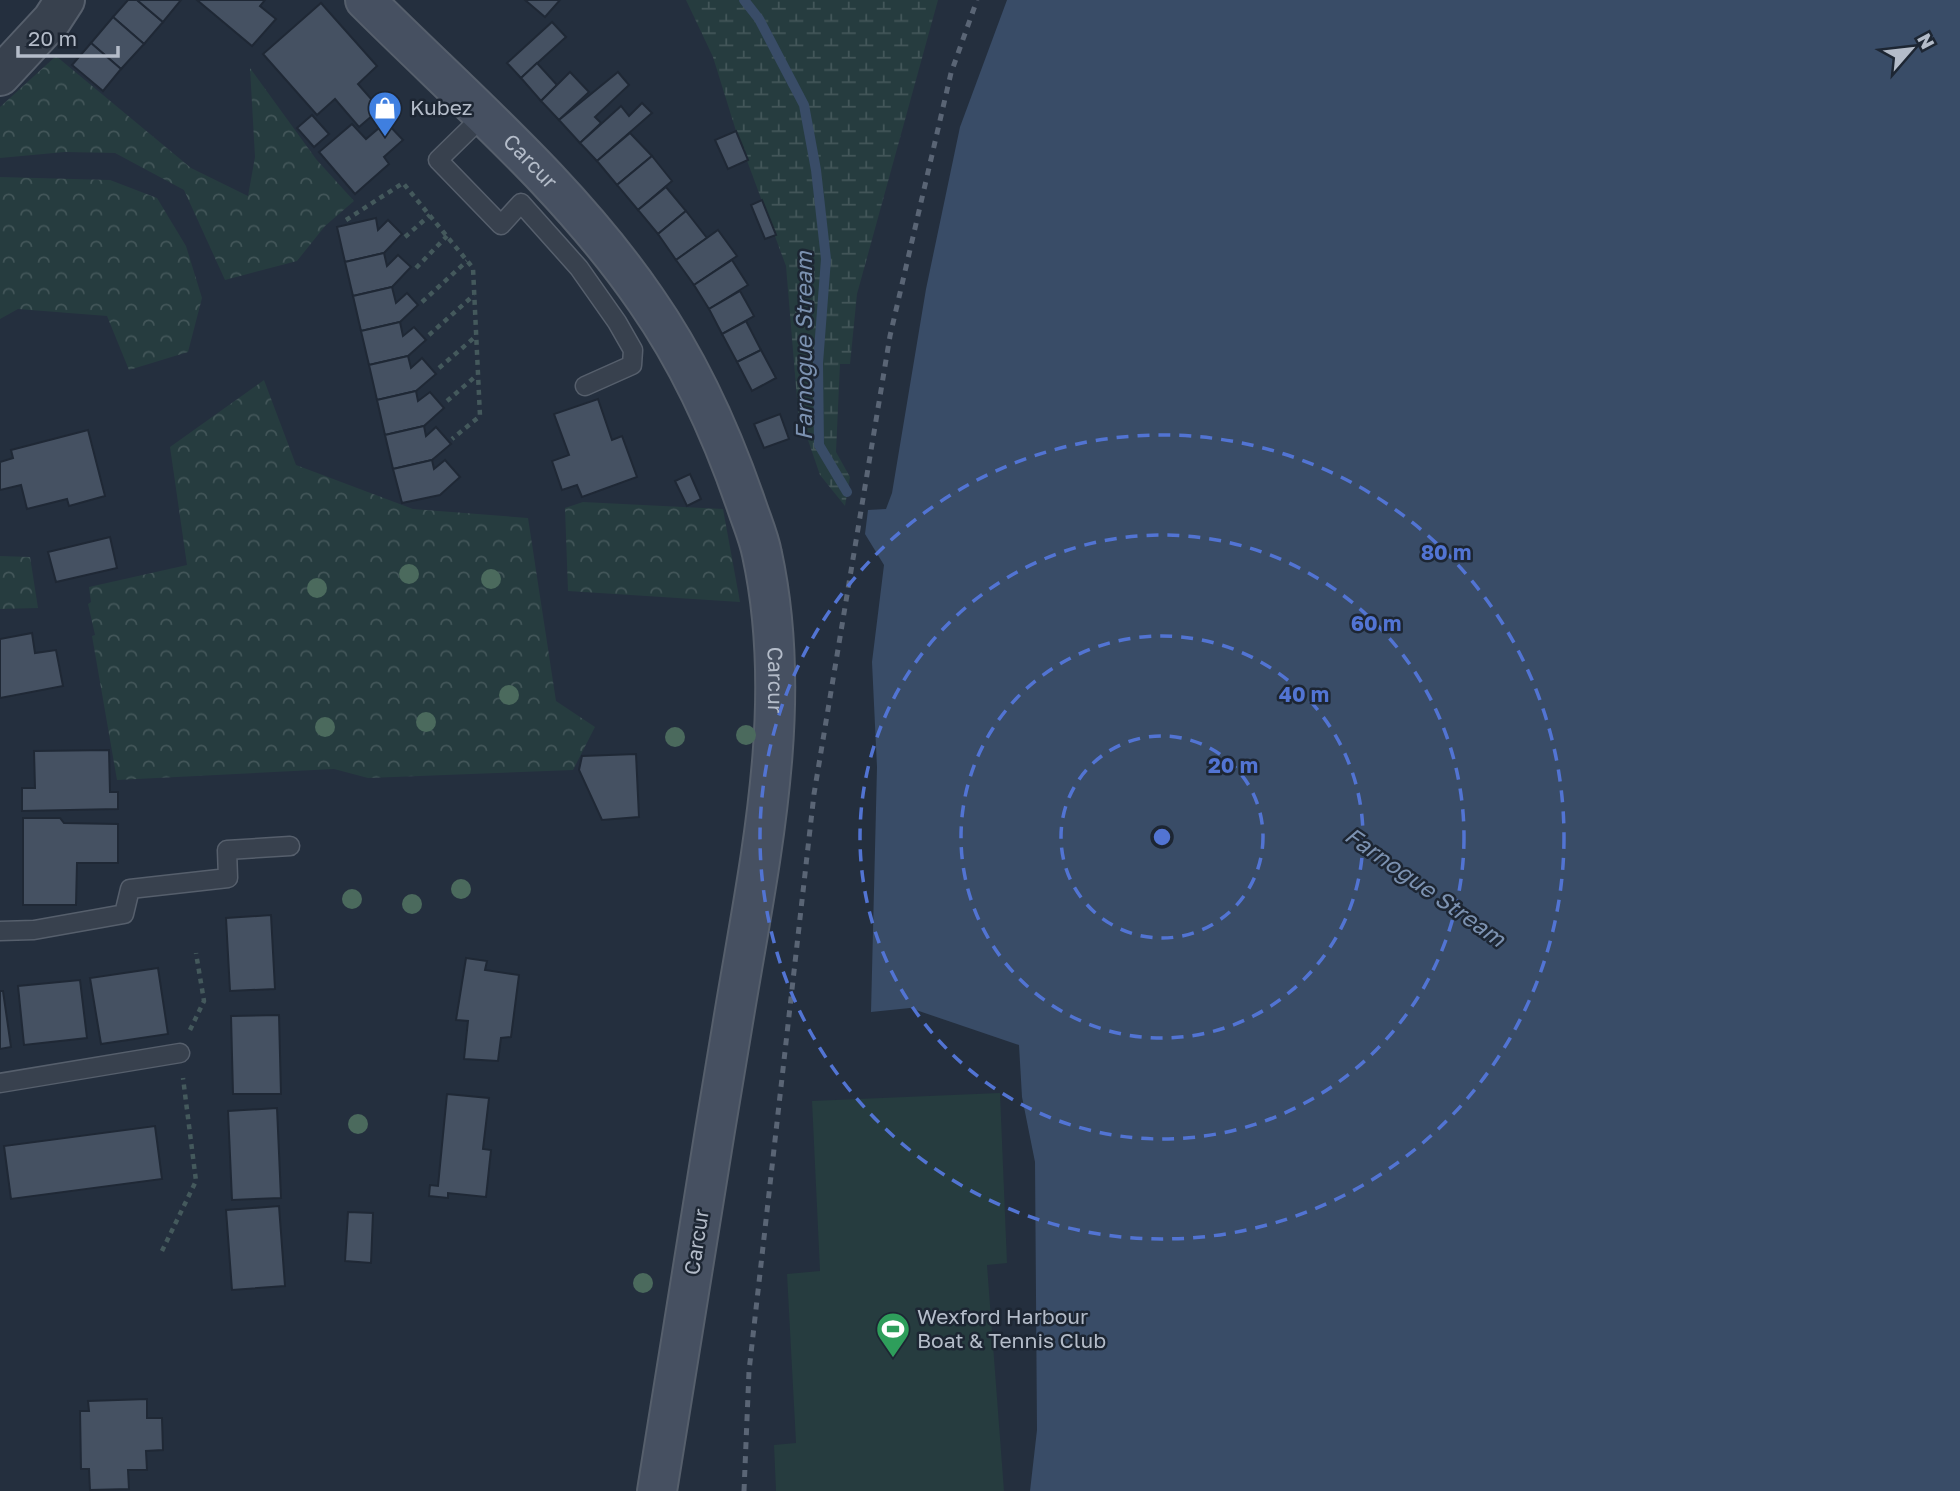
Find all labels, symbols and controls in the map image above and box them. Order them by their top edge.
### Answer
scale bar [18,14,117,58]
north arrow [1876,14,1946,84]
text: 20 m [28,25,77,51]
text: N [1913,29,1940,53]
shop icon: Kubez [366,89,404,138]
place label: Kubez [410,94,473,120]
street label: Carcur [498,128,563,194]
water label: Farnogue Stream [789,250,817,441]
text: 80 m [1421,539,1471,565]
text: 60 m [1351,610,1401,636]
street label: Carcur [762,646,789,714]
text: 40 m [1279,681,1329,707]
text: 20 m [1208,752,1258,778]
water label: Farnogue Stream [1340,820,1512,953]
centre of rings [1150,825,1174,849]
street label: Carcur [678,1207,714,1277]
place label: Wexford Harbour Boat & Tennis Club [917,1303,1106,1353]
sports icon: Wexford Harbour Boat & Tennis Club [874,1310,912,1359]

